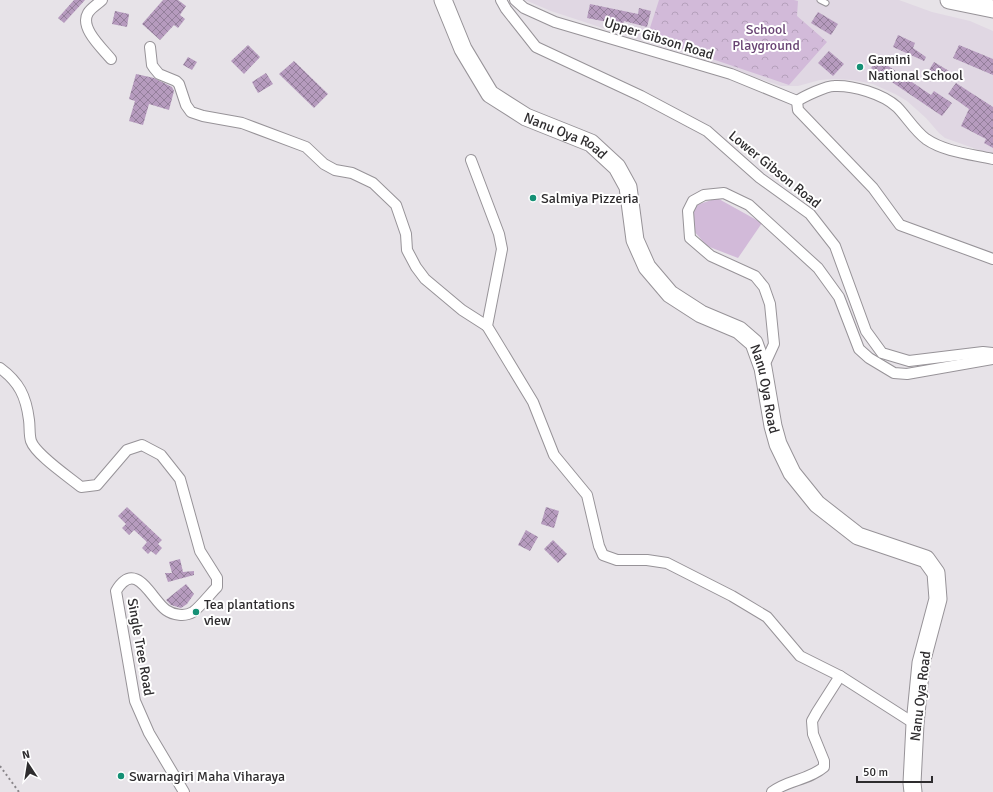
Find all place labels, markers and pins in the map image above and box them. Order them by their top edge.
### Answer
place label: Gamini National School [868,51,963,84]
marker: Gamini National School [855,62,865,72]
place label: Salmiya Pizzeria [541,190,639,207]
marker: Salmiya Pizzeria [528,193,538,203]
place label: Tea plantations view [204,596,295,629]
marker: Tea plantations view [191,607,201,617]
place label: Swarnagiri Maha Viharaya [129,768,285,785]
marker: Swarnagiri Maha Viharaya [116,771,126,781]

